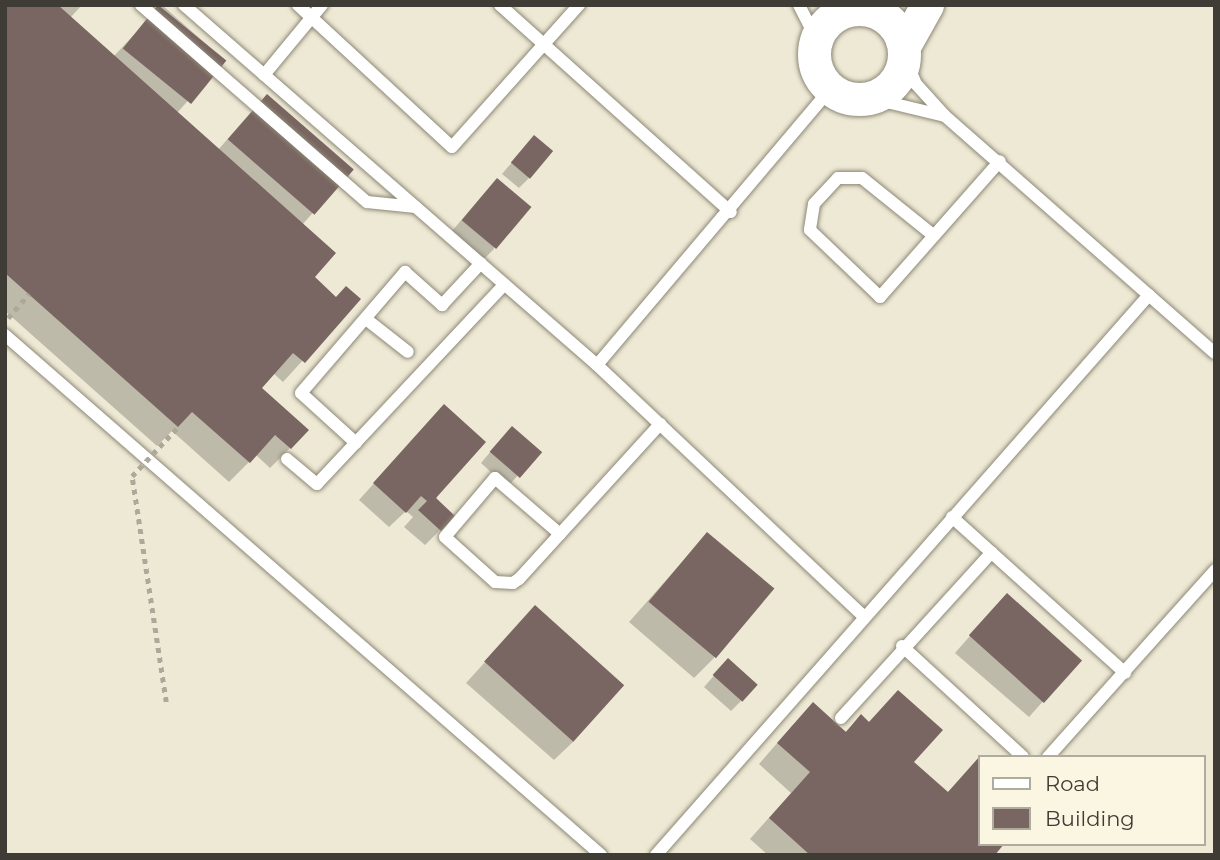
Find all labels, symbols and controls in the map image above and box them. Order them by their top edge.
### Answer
legend [978,755,1206,846]
text: Road [1045,771,1100,796]
text: Building [1045,806,1135,831]

